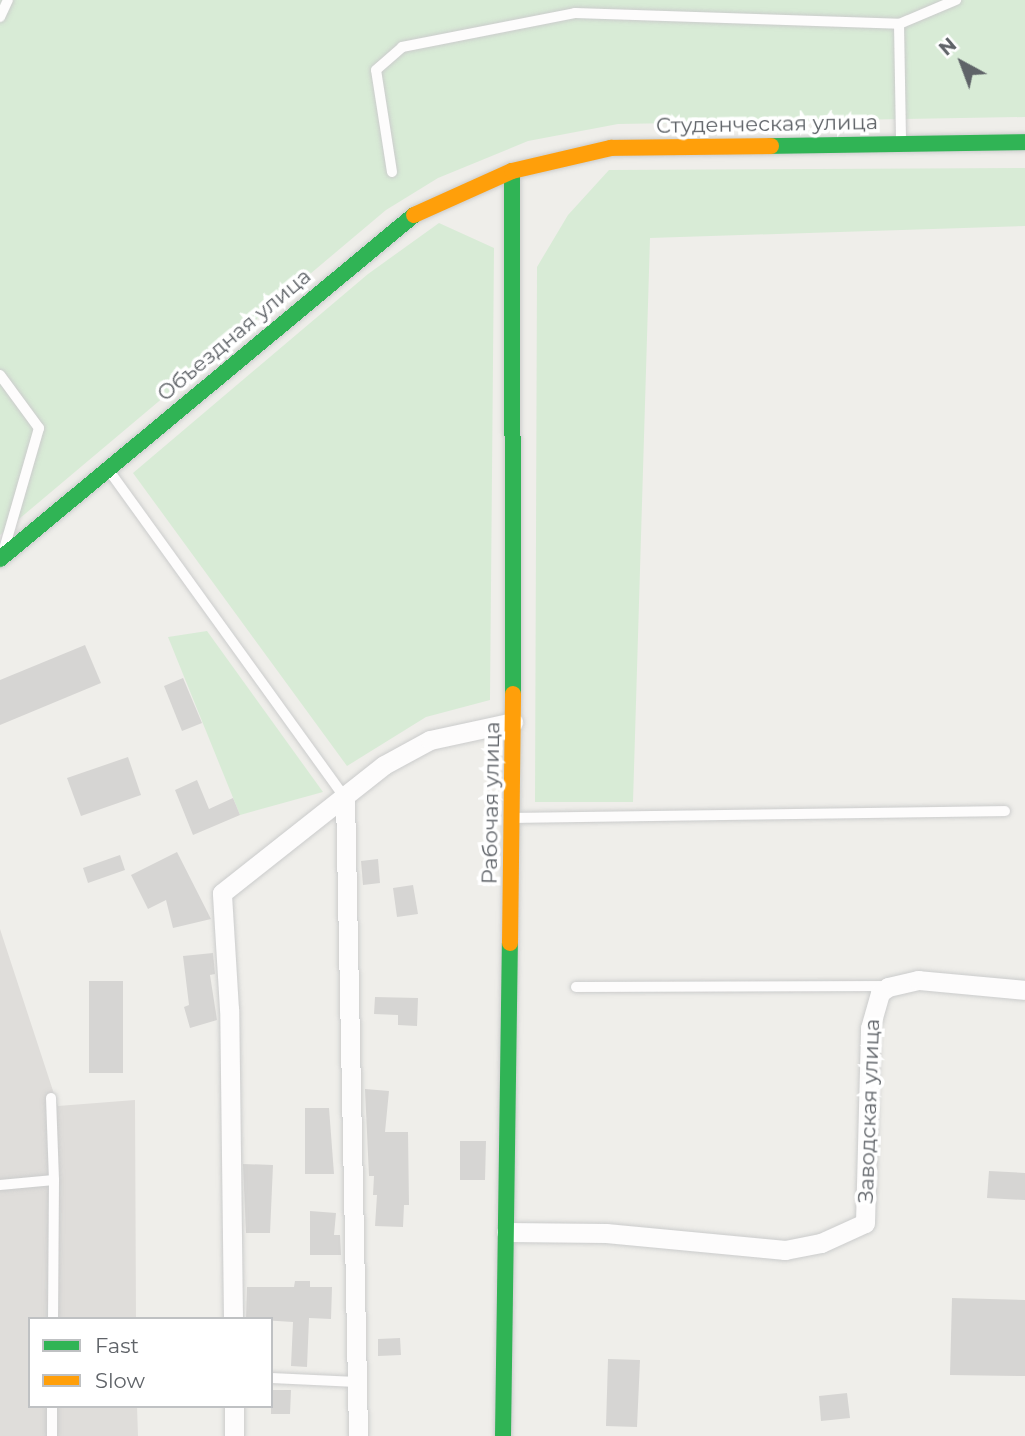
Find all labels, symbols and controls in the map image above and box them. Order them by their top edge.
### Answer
north arrow [927,28,997,98]
text: N [935,33,961,60]
street label: Студенческая улица [656,109,878,139]
street label: Объездная улица [152,264,316,406]
street label: Рабочая улица [477,721,505,885]
street label: Заводская улица [853,1018,885,1204]
legend [28,1317,273,1408]
text: Fast [95,1333,139,1358]
text: Slow [95,1368,145,1393]

